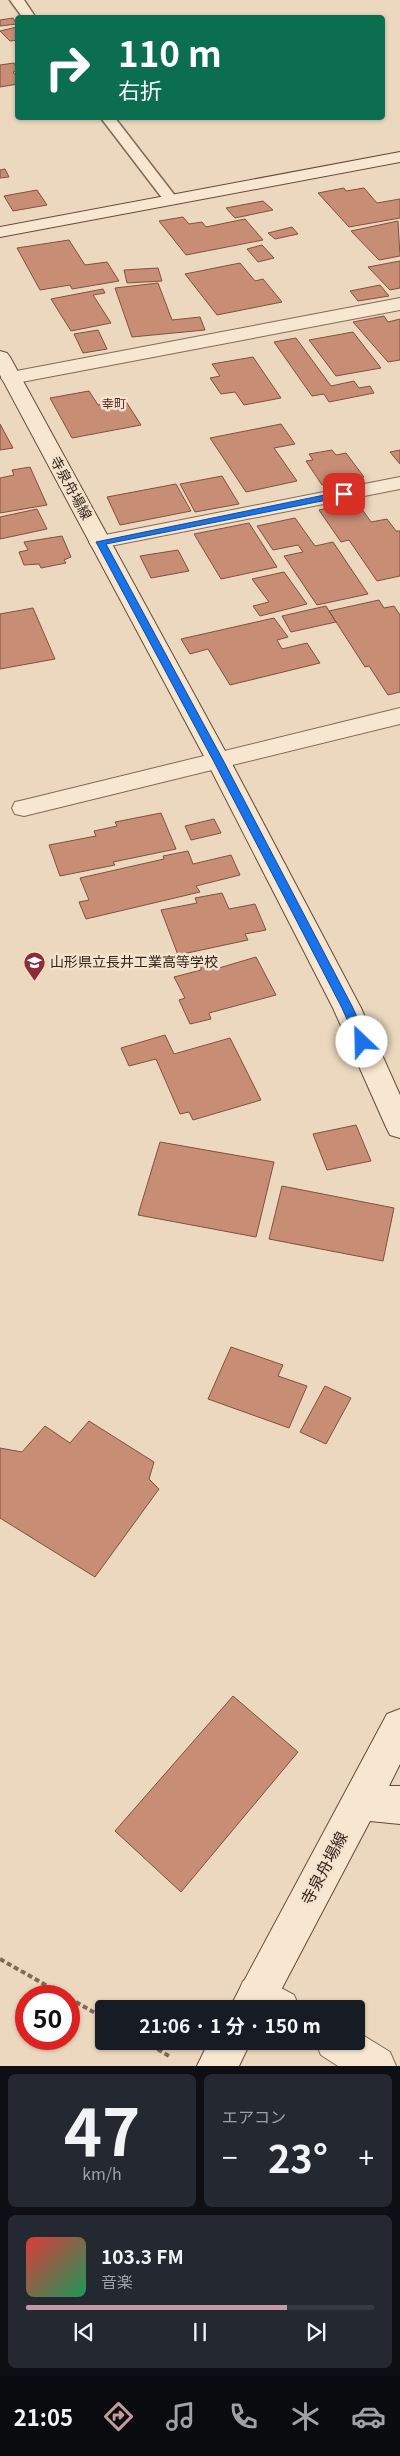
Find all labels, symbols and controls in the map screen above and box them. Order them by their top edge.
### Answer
text: 110 m [118,26,222,77]
icon: right [35,35,100,100]
text: 右折 [118,73,162,105]
district label: 幸町 [102,394,126,411]
street label: 寺泉舟場線 [46,452,98,523]
pin [323,473,365,515]
icon: arrive [330,480,358,508]
school or university icon: 山形県立長井工業高等学校 [22,950,46,981]
place label: 山形県立長井工業高等学校 [50,951,218,971]
position arrow [335,1015,387,1067]
street label: 寺泉舟場線 [294,1827,352,1908]
speed limit sign: 50 [15,1985,80,2050]
text: 21:06 · 1 分 · 150 m [139,2011,321,2038]
text: 47 [64,2081,140,2175]
text: エアコン [222,2104,286,2128]
text: 23° [268,2129,328,2184]
text: − [222,2136,238,2176]
text: + [358,2136,374,2176]
text: km/h [82,2161,122,2185]
text: 103.3 FM [101,2242,184,2269]
text: 音楽 [101,2269,133,2293]
icon: previous [70,2318,98,2346]
icon: pause [186,2318,214,2346]
icon: next [302,2318,330,2346]
icon: directions [101,2399,136,2434]
icon: music [163,2399,198,2434]
icon: phone [226,2399,261,2434]
icon: climate [288,2399,323,2434]
icon: car [351,2399,386,2434]
text: 21:05 [14,2400,73,2432]

